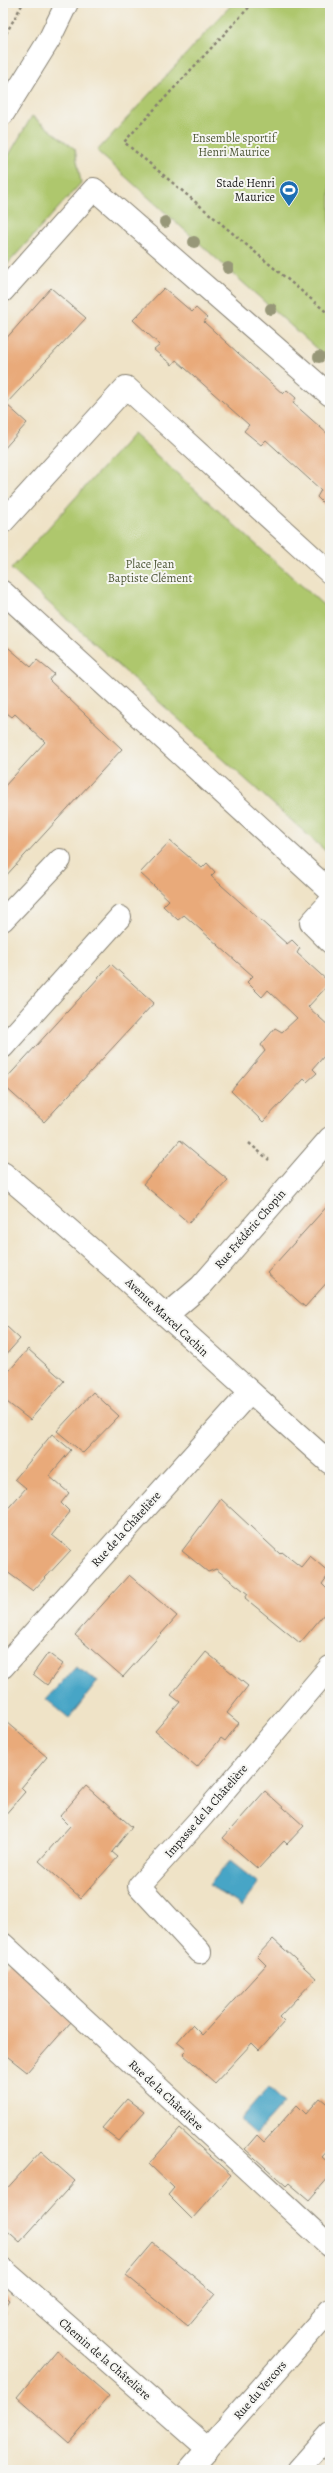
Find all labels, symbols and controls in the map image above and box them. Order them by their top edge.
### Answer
park label: Ensemble sportif Henri Maurice [192,130,278,160]
place label: Stade Henri Maurice [216,175,275,205]
sports icon: Stade Henri Maurice [278,179,300,207]
park label: Place Jean Baptiste Clément [108,556,192,586]
street label: Rue Frédéric Chopin [211,1186,289,1272]
street label: Avenue Marcel Cachin [121,1274,212,1360]
street label: Rue de la Châtelière [88,1488,164,1570]
street label: Impasse de la Châtelière [161,1761,251,1861]
street label: Rue de la Châtelière [125,2056,207,2134]
street label: Chemin de la Châtelière [56,2315,154,2403]
street label: Rue du Vercors [230,2357,290,2423]

